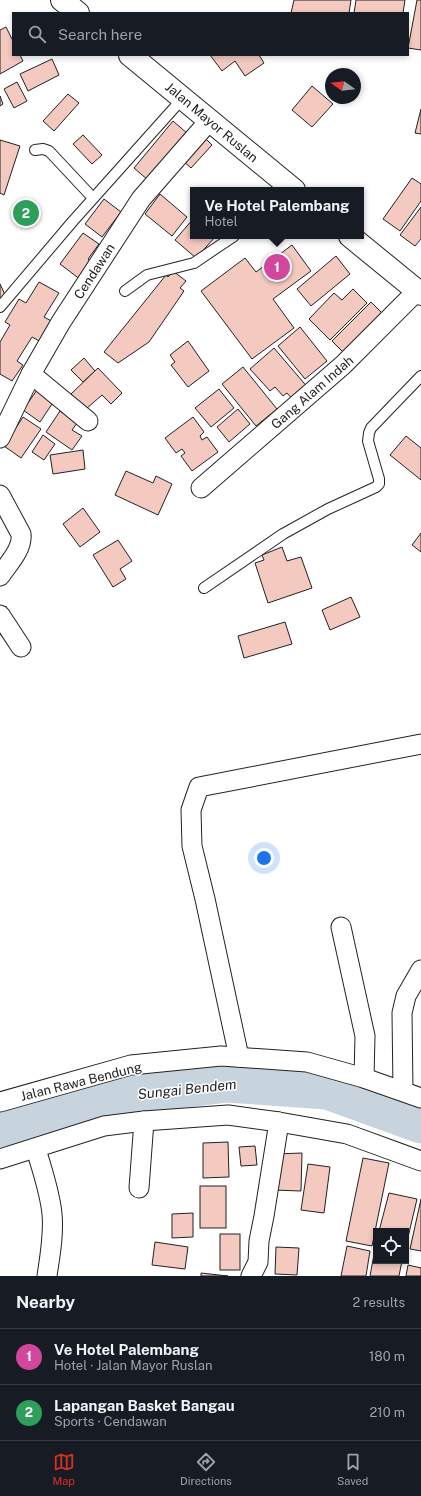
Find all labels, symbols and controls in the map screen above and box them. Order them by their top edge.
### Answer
search box [12,12,409,56]
icon: search [26,23,48,45]
text: Search here [58,26,142,43]
north arrow [325,68,361,104]
street label: Jalan Mayor Ruslan [162,79,261,165]
popup [190,187,364,239]
text: Ve Hotel Palembang [205,197,349,214]
pin: 2 [13,198,39,228]
text: Hotel [205,214,238,229]
street label: Cendawan [71,241,118,302]
pin: 1 [264,252,290,282]
street label: Gang Alam Indah [268,353,356,432]
your location [254,848,274,868]
street label: Jalan Rawa Bendung [19,1059,143,1104]
water label: Sungai Bendem [137,1076,237,1102]
map controls [373,1228,409,1264]
button: locate [373,1228,409,1264]
text: Nearby [16,1292,75,1312]
text: 2 results [353,1295,405,1310]
text: Ve Hotel Palembang [54,1341,199,1358]
text: 1 [26,1349,32,1364]
text: 180 m [369,1349,405,1364]
text: Hotel · Jalan Mayor Ruslan [54,1358,213,1373]
text: Lapangan Basket Bangau [54,1397,235,1414]
text: 2 [25,1405,33,1420]
text: 210 m [370,1405,405,1420]
text: Sports · Cendawan [54,1414,167,1429]
tab: Map [53,1451,75,1487]
tab: Directions [180,1451,232,1487]
tab: Saved [337,1451,368,1487]

